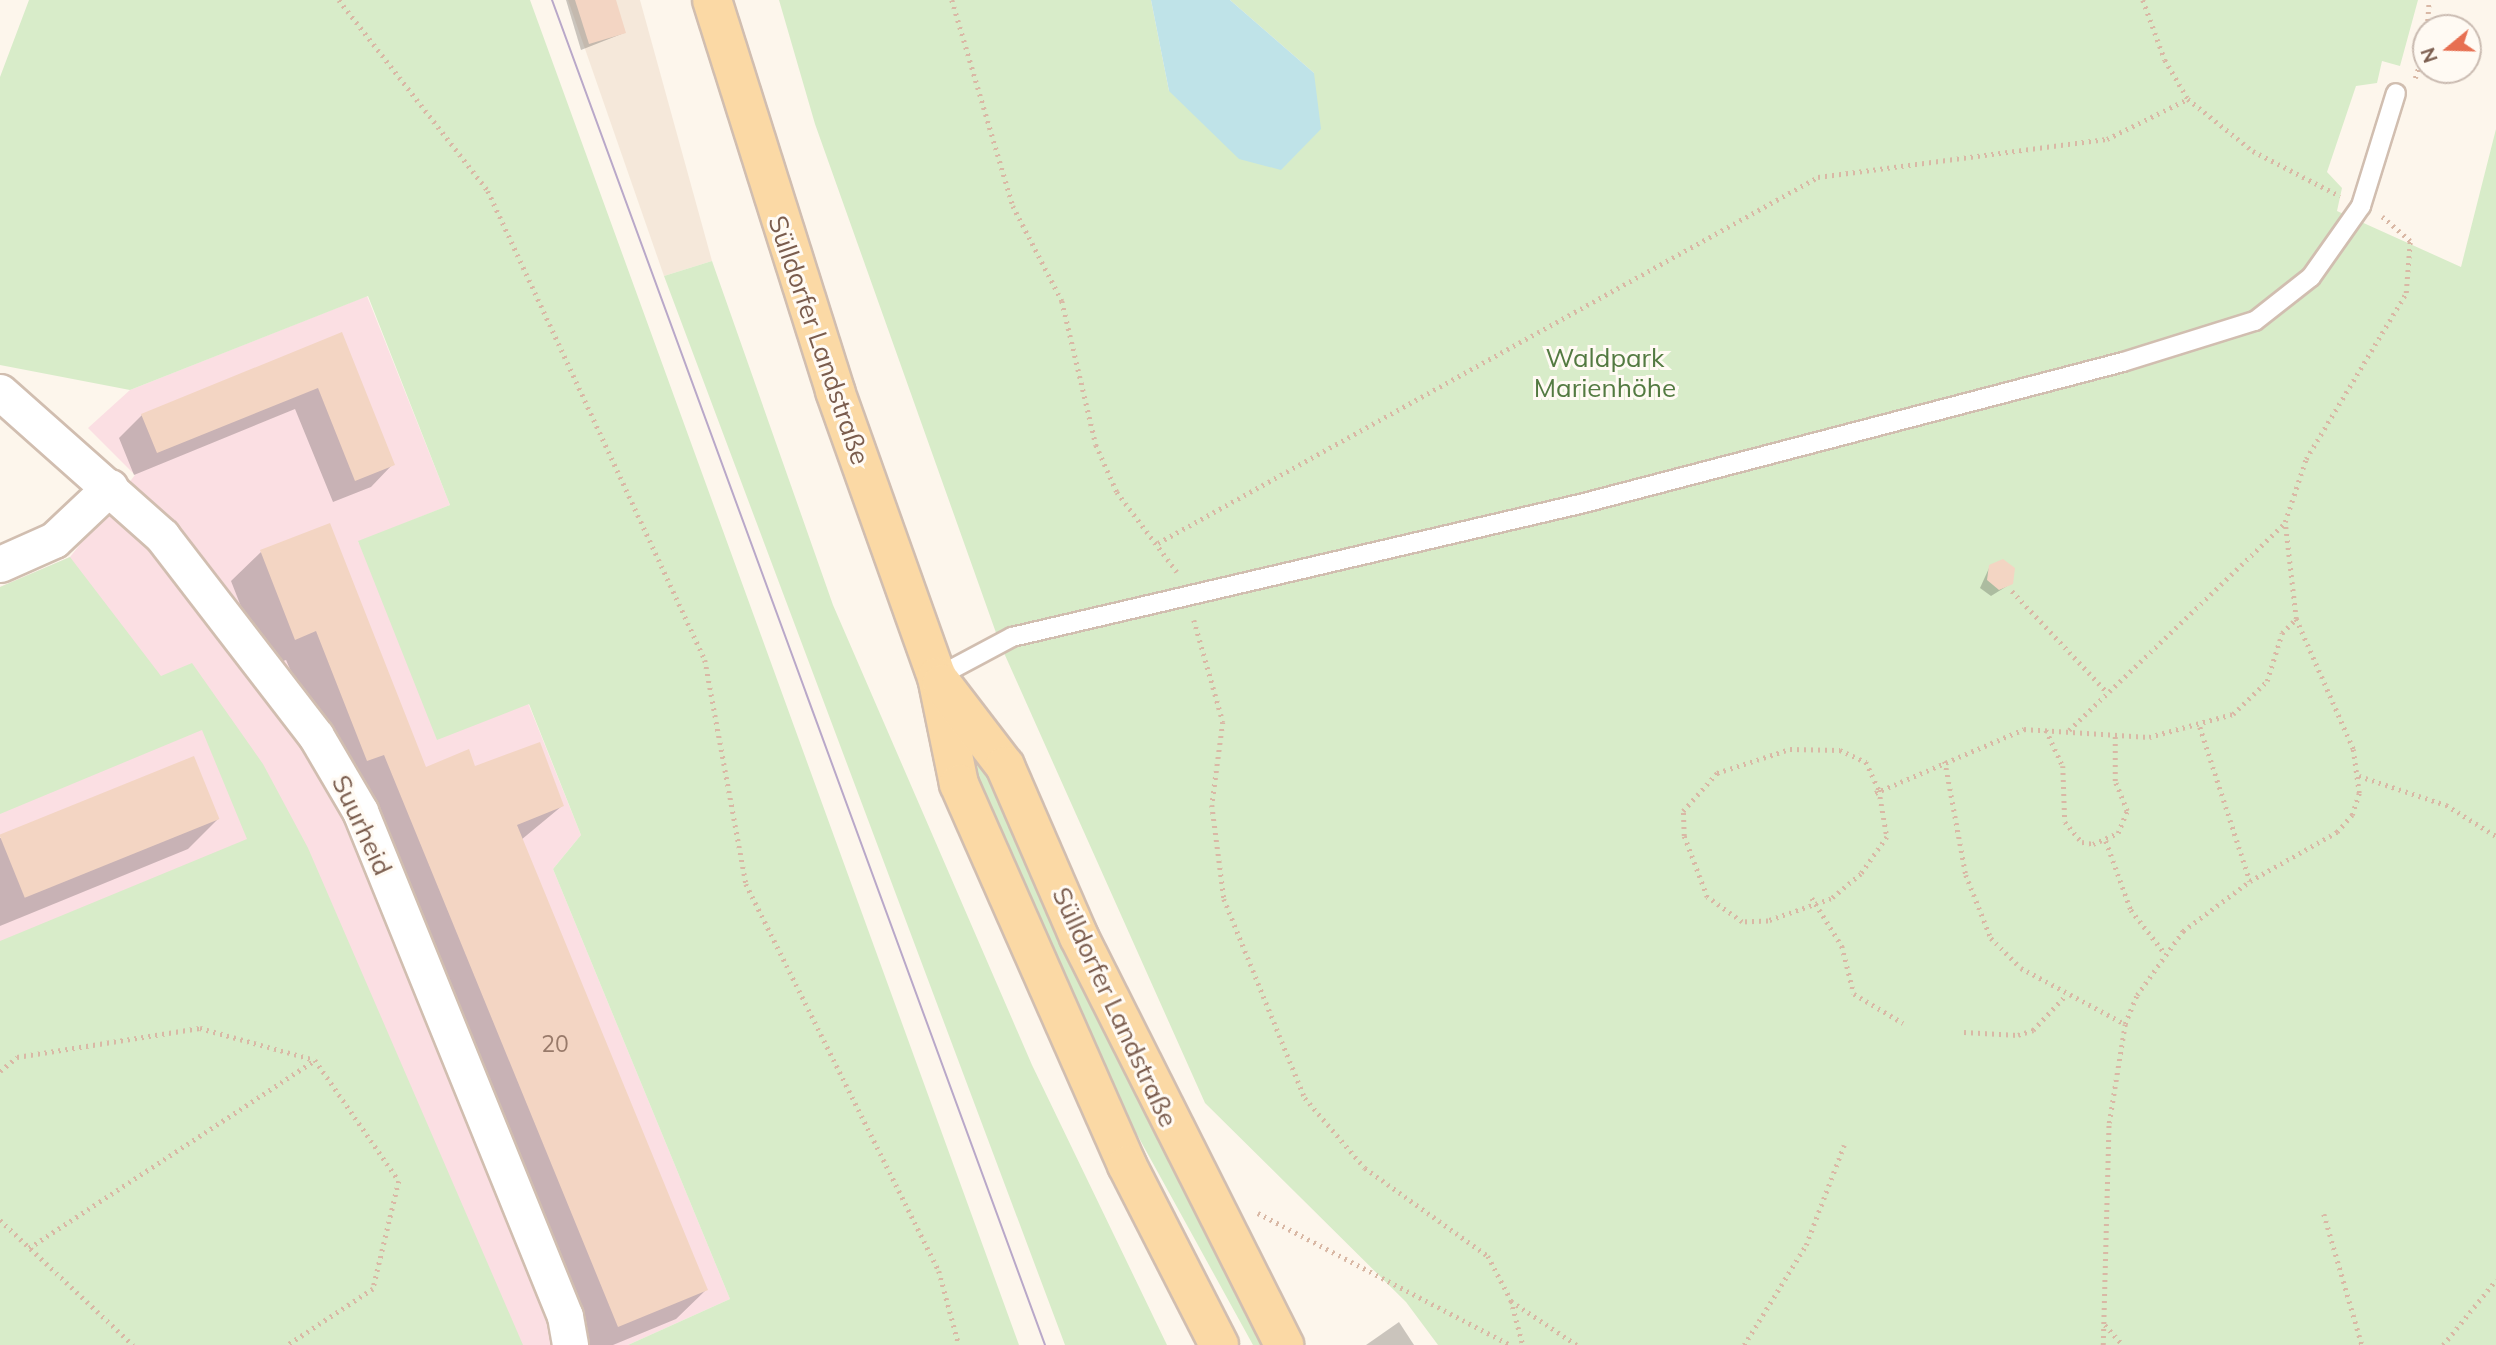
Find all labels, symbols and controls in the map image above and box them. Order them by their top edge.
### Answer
north arrow [2412,14,2482,84]
text: N [2415,44,2443,66]
street label: Sülldorfer Landstraße [762,212,876,468]
park label: Waldpark Marienhöhe [1534,342,1676,404]
street label: Suurheid [325,770,399,880]
street label: Sülldorfer Landstraße [1046,882,1184,1132]
house number: 20 [541,1030,569,1058]

